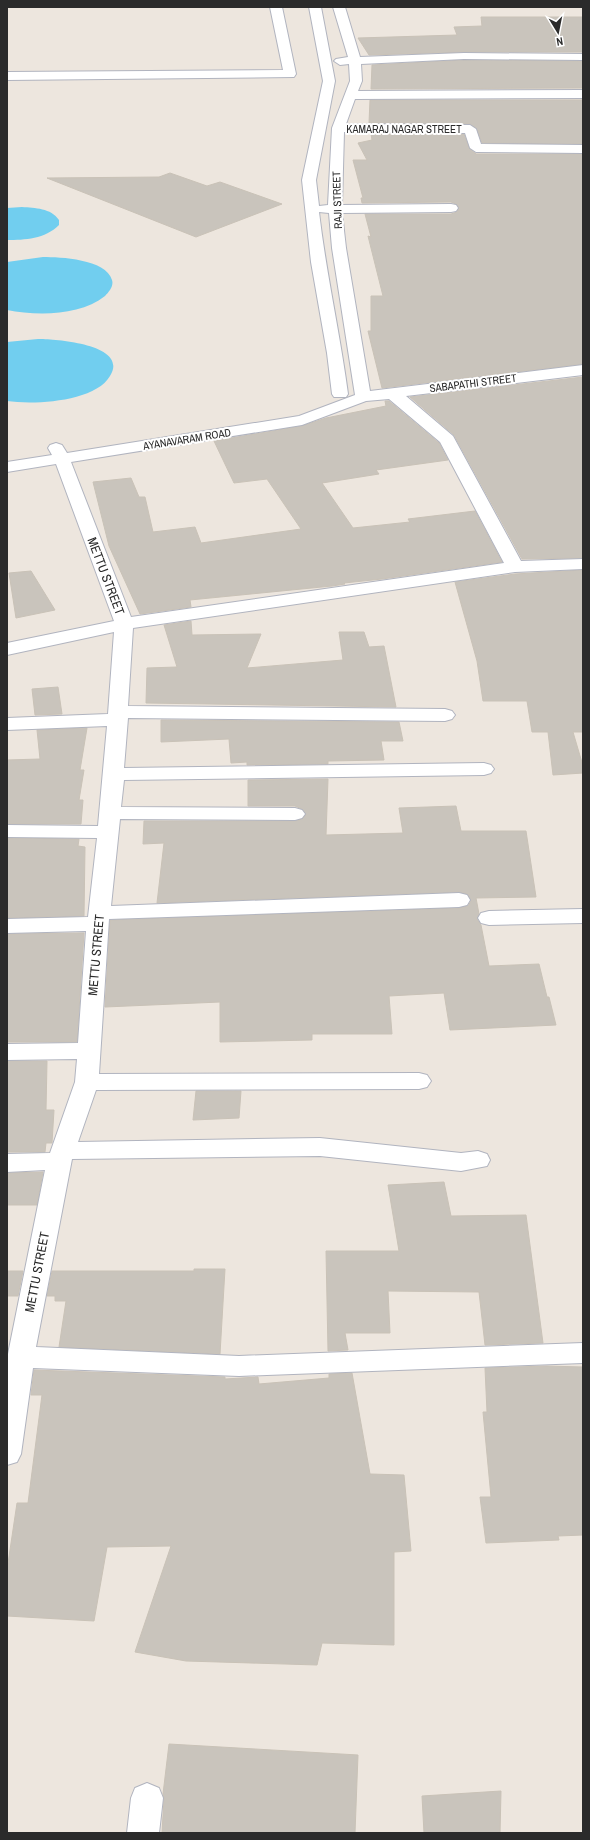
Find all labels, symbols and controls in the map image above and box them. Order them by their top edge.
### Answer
north arrow [538,12,578,52]
text: N [555,34,564,49]
street label: KAMARAJ NAGAR STREET [346,122,462,136]
street label: RAJI STREET [329,170,345,229]
street label: SABAPATHI STREET [429,371,518,395]
street label: AYANAVARAM ROAD [141,425,232,453]
street label: METTU STREET [83,535,129,618]
street label: METTU STREET [84,913,108,996]
street label: METTU STREET [21,1230,53,1314]

